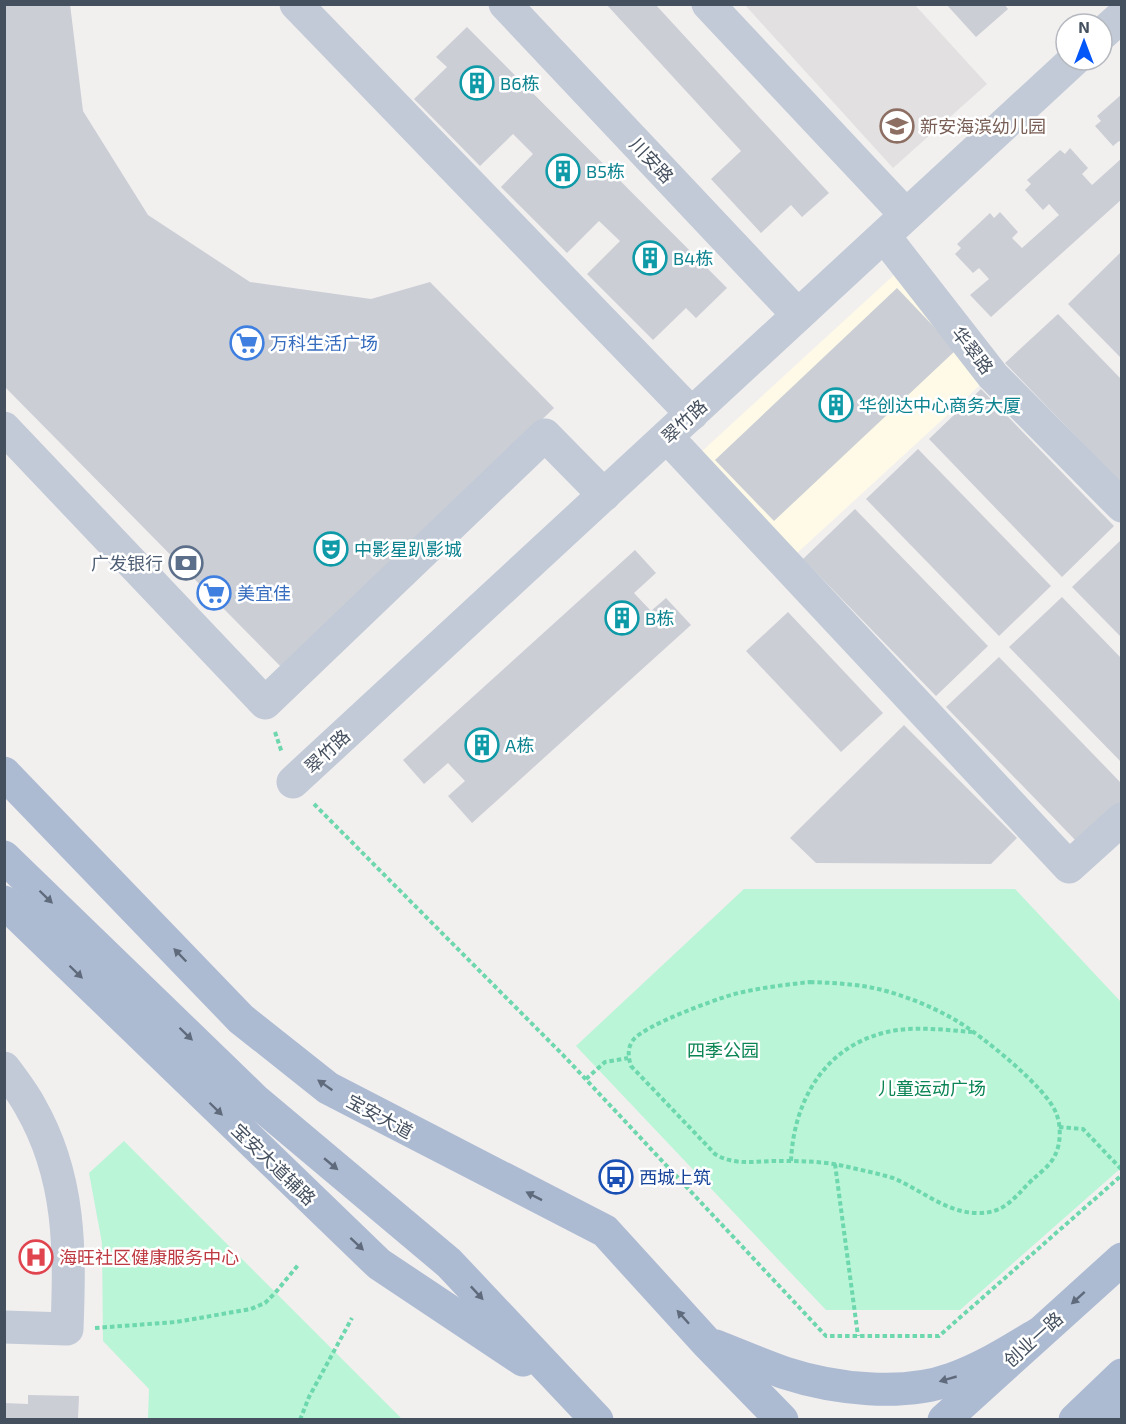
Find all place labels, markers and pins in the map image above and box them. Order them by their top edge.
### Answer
building icon: B6栋 [459,65,495,101]
place label: B6栋 [500,72,539,94]
school or university icon: 新安海滨幼儿园 [879,108,915,144]
place label: 新安海滨幼儿园 [920,115,1046,137]
building icon: B5栋 [545,153,581,189]
place label: B5栋 [586,160,625,182]
building icon: B4栋 [632,240,668,276]
place label: B4栋 [673,247,713,269]
supermarket icon: 万科生活广场 [229,325,265,361]
place label: 万科生活广场 [270,332,378,354]
building icon: 华创达中心商务大厦 [818,387,854,423]
place label: 华创达中心商务大厦 [859,394,1021,416]
theatre icon: 中影星趴影城 [313,531,349,567]
place label: 中影星趴影城 [354,538,462,560]
bank icon: 广发银行 [168,545,204,581]
place label: 广发银行 [91,552,163,574]
supermarket icon: 美宜佳 [196,575,232,611]
place label: 美宜佳 [237,582,291,604]
building icon: B栋 [604,600,640,636]
place label: B栋 [645,607,674,629]
building icon: A栋 [464,727,500,763]
place label: A栋 [505,734,534,756]
bus stop icon: 西城上筑 [598,1159,634,1195]
place label: 西城上筑 [639,1166,711,1188]
hospital icon: 海旺社区健康服务中心 [18,1239,54,1275]
place label: 海旺社区健康服务中心 [59,1246,239,1268]

